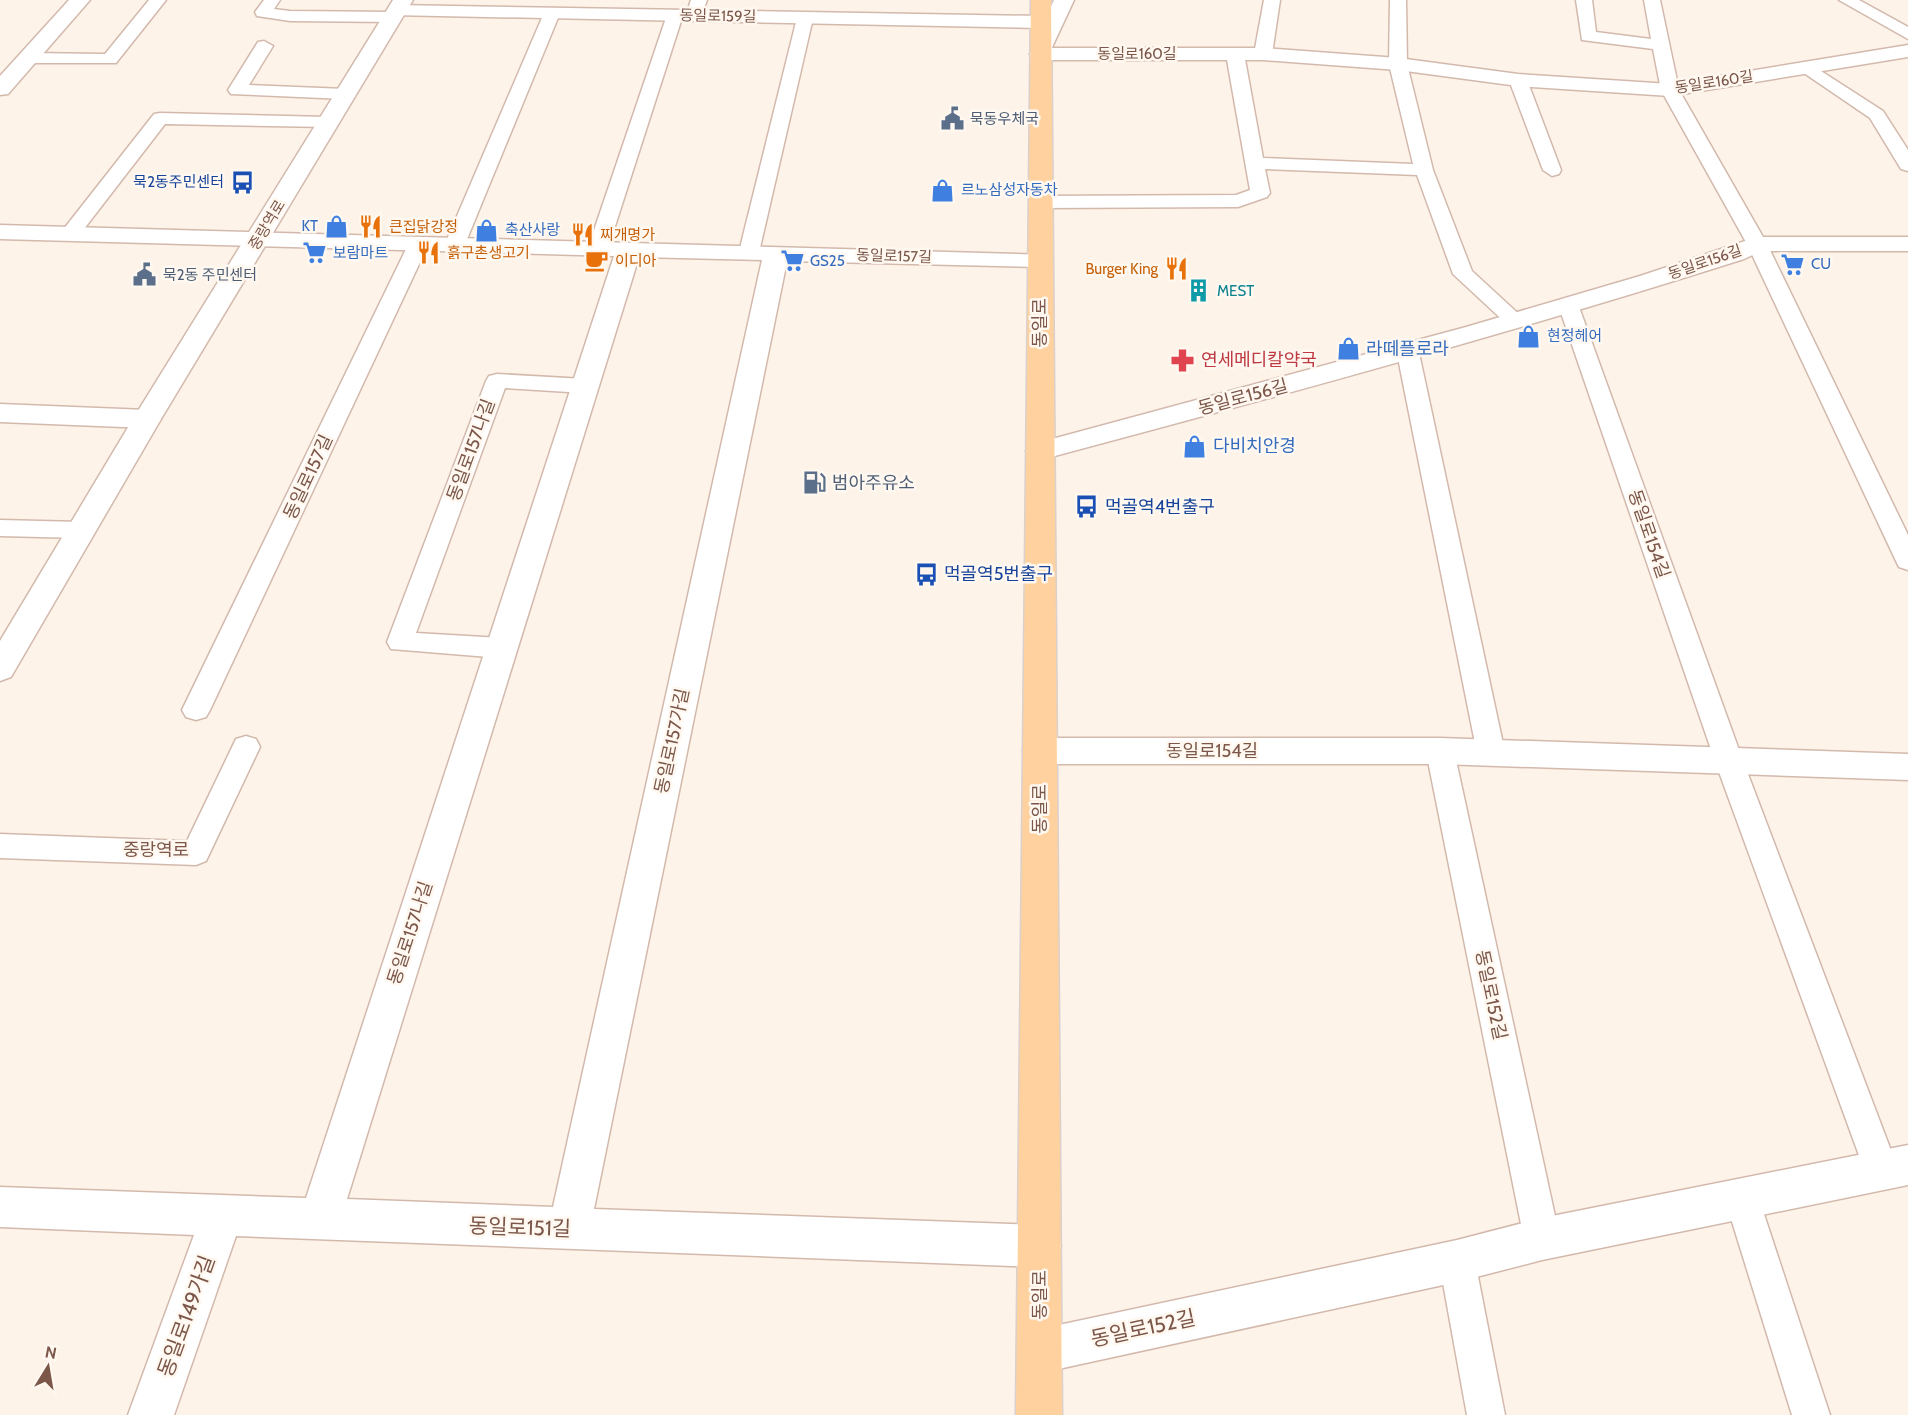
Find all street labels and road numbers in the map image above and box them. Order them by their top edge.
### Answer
street label: 동일로159길 [679,6,757,26]
street label: 동일로160길 [1097,45,1177,63]
street label: 동일로160길 [1674,67,1754,97]
street label: 중랑역로 [245,197,289,253]
street label: 동일로156길 [1666,241,1744,283]
street label: 동일로157길 [856,246,932,266]
street label: 동일로 [1029,298,1051,348]
street label: 동일로156길 [1196,374,1290,420]
street label: 동일로157나길 [442,396,500,504]
street label: 동일로157길 [279,431,337,523]
street label: 동일로154길 [1624,487,1674,581]
street label: 동일로157가길 [650,686,694,796]
street label: 동일로154길 [1166,740,1258,762]
street label: 동일로 [1029,784,1051,834]
street label: 중랑역로 [123,839,189,861]
street label: 동일로157나길 [383,878,437,988]
street label: 동일로152길 [1471,948,1511,1042]
street label: 동일로151길 [468,1213,572,1241]
street label: 동일로149가길 [152,1252,220,1380]
street label: 동일로 [1029,1270,1051,1320]
street label: 동일로152길 [1088,1305,1198,1351]

